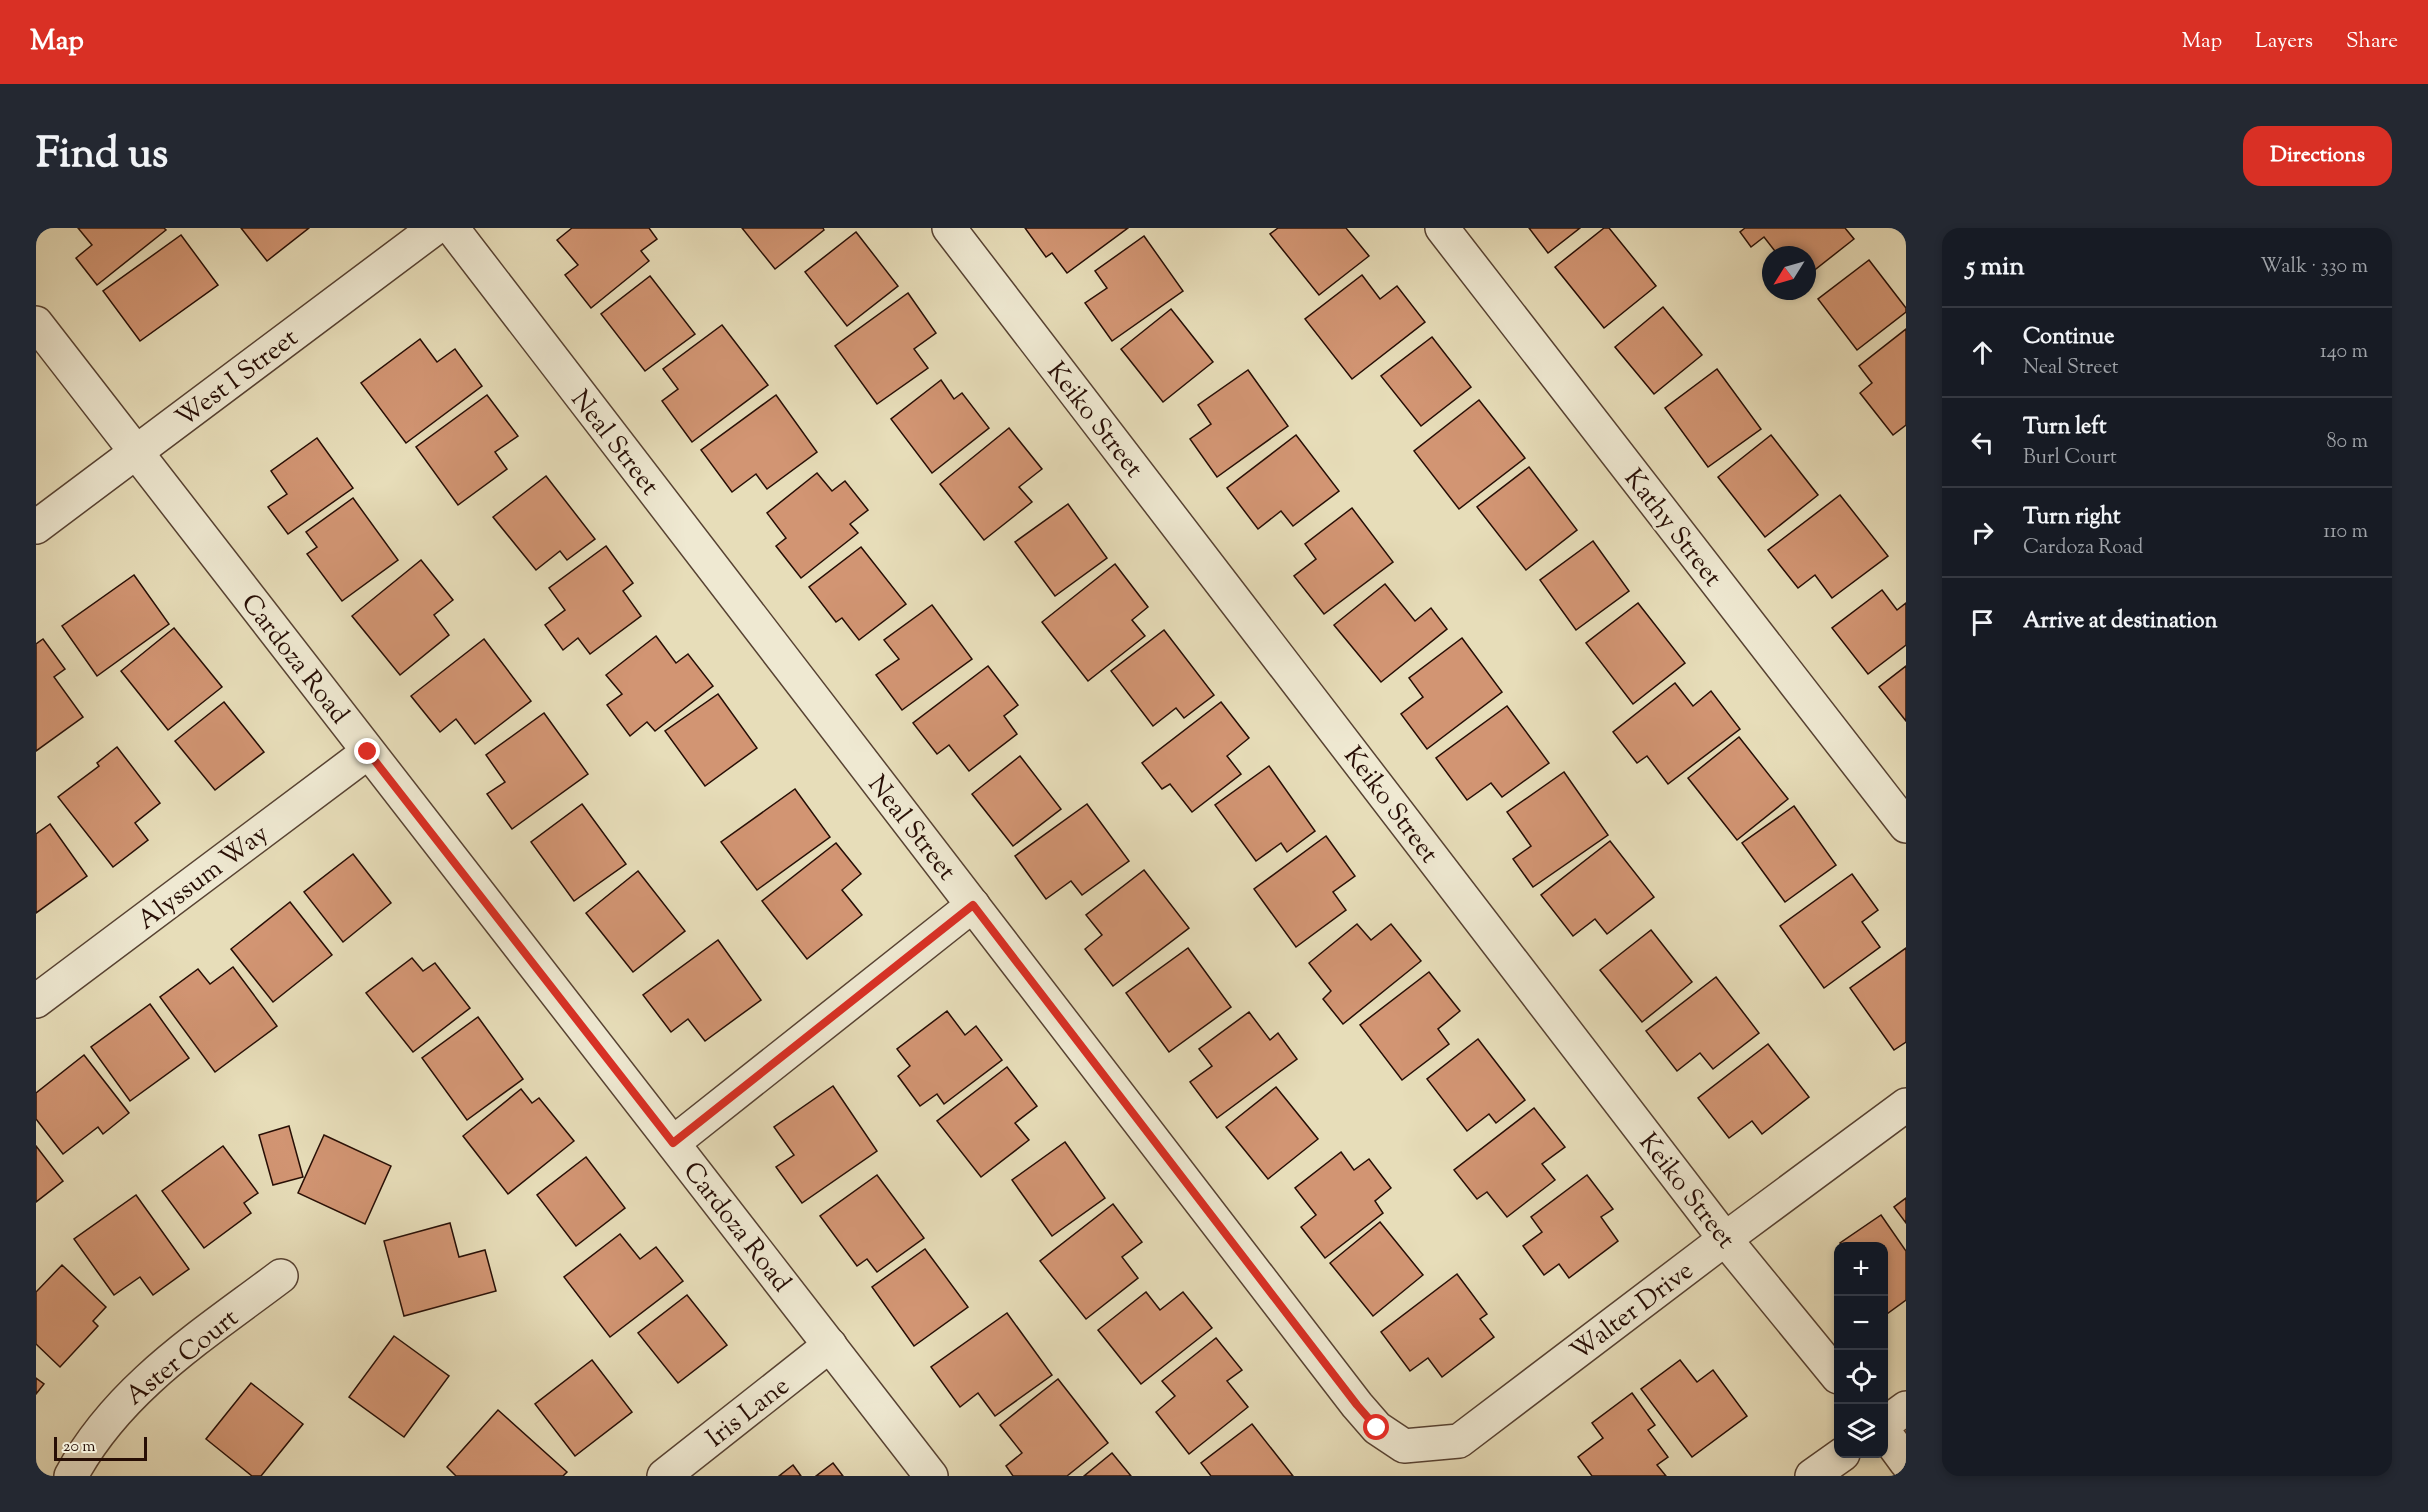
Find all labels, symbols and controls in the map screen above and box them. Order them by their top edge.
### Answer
text: Map [30,22,84,62]
text: Map [2182,27,2222,57]
text: Layers [2255,27,2313,57]
text: Share [2346,27,2398,57]
text: Find us [36,126,168,186]
button: Directions [2243,126,2392,186]
north arrow [1762,246,1816,300]
text: 5 min [1966,249,2025,286]
text: Walk · 330 m [2260,253,2368,282]
street label: West I Street [169,321,306,437]
text: Continue [2023,322,2114,354]
icon: ahead [1966,336,1999,369]
text: 140 m [2320,338,2368,367]
text: Neal Street [2023,354,2119,383]
street label: Keiko Street [1037,355,1151,486]
street label: Neal Street [561,383,667,504]
text: Turn left [2023,412,2106,444]
icon: left [1966,426,1999,459]
text: 80 m [2327,428,2368,457]
text: Burl Court [2023,444,2117,473]
street label: Kathy Street [1614,462,1730,595]
text: Turn right [2023,502,2120,534]
icon: right [1966,516,1999,549]
text: 110 m [2323,518,2368,547]
text: Cardoza Road [2023,534,2143,563]
street label: Cardoza Road [231,587,357,733]
icon: arrive [1966,606,1999,639]
text: Arrive at destination [2023,606,2218,638]
route end [354,738,380,764]
street label: Keiko Street [1334,739,1446,872]
street label: Neal Street [858,768,964,889]
street label: Alyssum Way [130,816,277,940]
street label: Keiko Street [1629,1126,1743,1257]
street label: Cardoza Road [673,1155,799,1301]
map controls [1834,1242,1888,1458]
button: + [1834,1242,1888,1296]
street label: Walter Drive [1563,1254,1702,1370]
button: − [1834,1296,1888,1350]
street label: Aster Court [118,1301,247,1415]
button: locate [1834,1350,1888,1404]
street label: Iris Lane [699,1369,798,1457]
button: layers [1834,1404,1888,1458]
route start [1363,1414,1389,1440]
scale bar [54,1434,147,1462]
text: 20 m [63,1436,96,1459]

